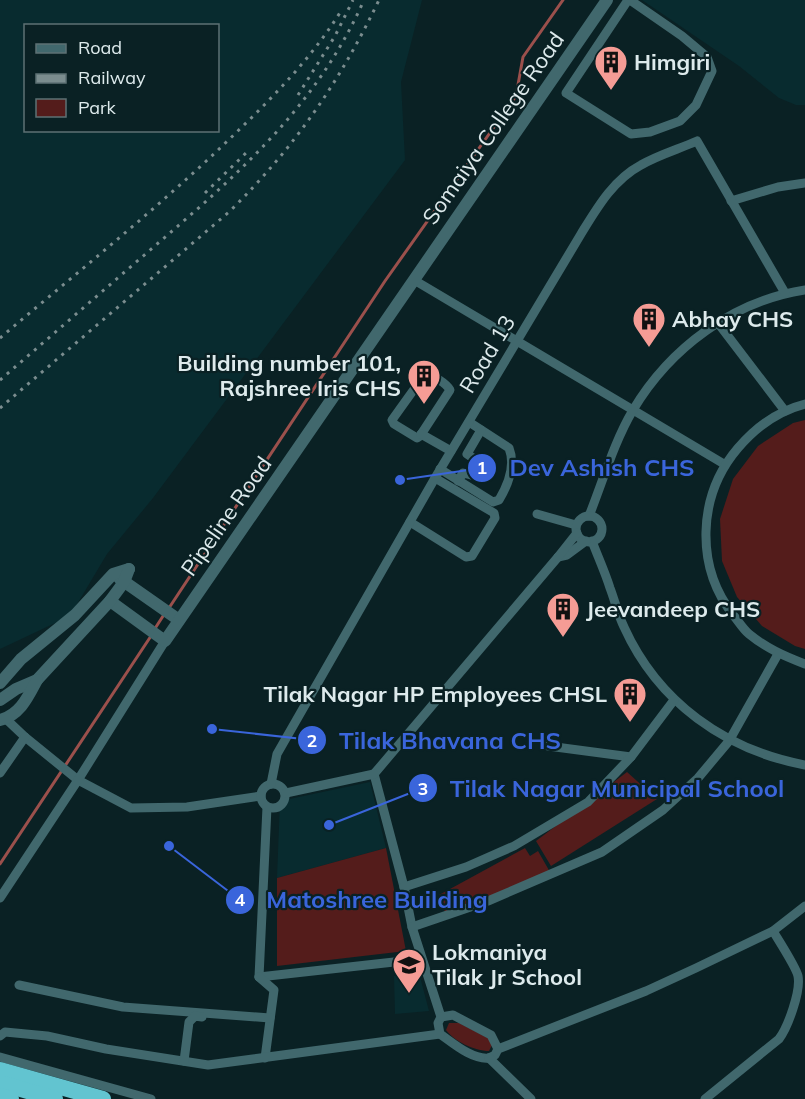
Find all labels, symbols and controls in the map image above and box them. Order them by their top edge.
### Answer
legend [24,24,219,132]
street label: Somaiya College Road [416,26,570,230]
text: Road [78,36,122,59]
building icon: Himgiri [593,44,629,91]
place label: Himgiri [634,48,710,76]
text: Railway [78,66,146,89]
text: Park [78,96,117,119]
building icon: Abhay CHS [631,301,667,348]
place label: Abhay CHS [672,305,793,333]
street label: Road 13 [453,310,521,398]
place label: Building number 101, Rajshree Iris CHS [177,349,401,402]
building icon: Building number 101, Rajshree Iris CHS [406,358,442,405]
callout: Dev Ashish CHS [467,447,707,489]
street label: Pipeline Road [174,451,278,581]
text: Dev Ashish CHS [509,452,695,482]
text: 1 [477,456,487,479]
building icon: Jeevandeep CHS [545,591,581,638]
place label: Jeevandeep CHS [586,595,760,623]
building icon: Tilak Nagar HP Employees CHSL [612,676,648,723]
place label: Tilak Nagar HP Employees CHSL [264,680,607,708]
callout: Tilak Bhavana CHS [297,719,573,761]
text: Tilak Bhavana CHS [339,725,561,755]
text: 2 [307,729,317,752]
callout: Tilak Nagar Municipal School [408,767,796,809]
text: Tilak Nagar Municipal School [450,773,784,803]
text: 3 [418,777,428,800]
callout: Matoshree Building [225,879,500,921]
text: Matoshree Building [266,884,488,914]
text: 4 [235,888,246,911]
place label: Lokmaniya Tilak Jr School [432,938,582,991]
school or university icon: Lokmaniya Tilak Jr School [391,947,427,994]

